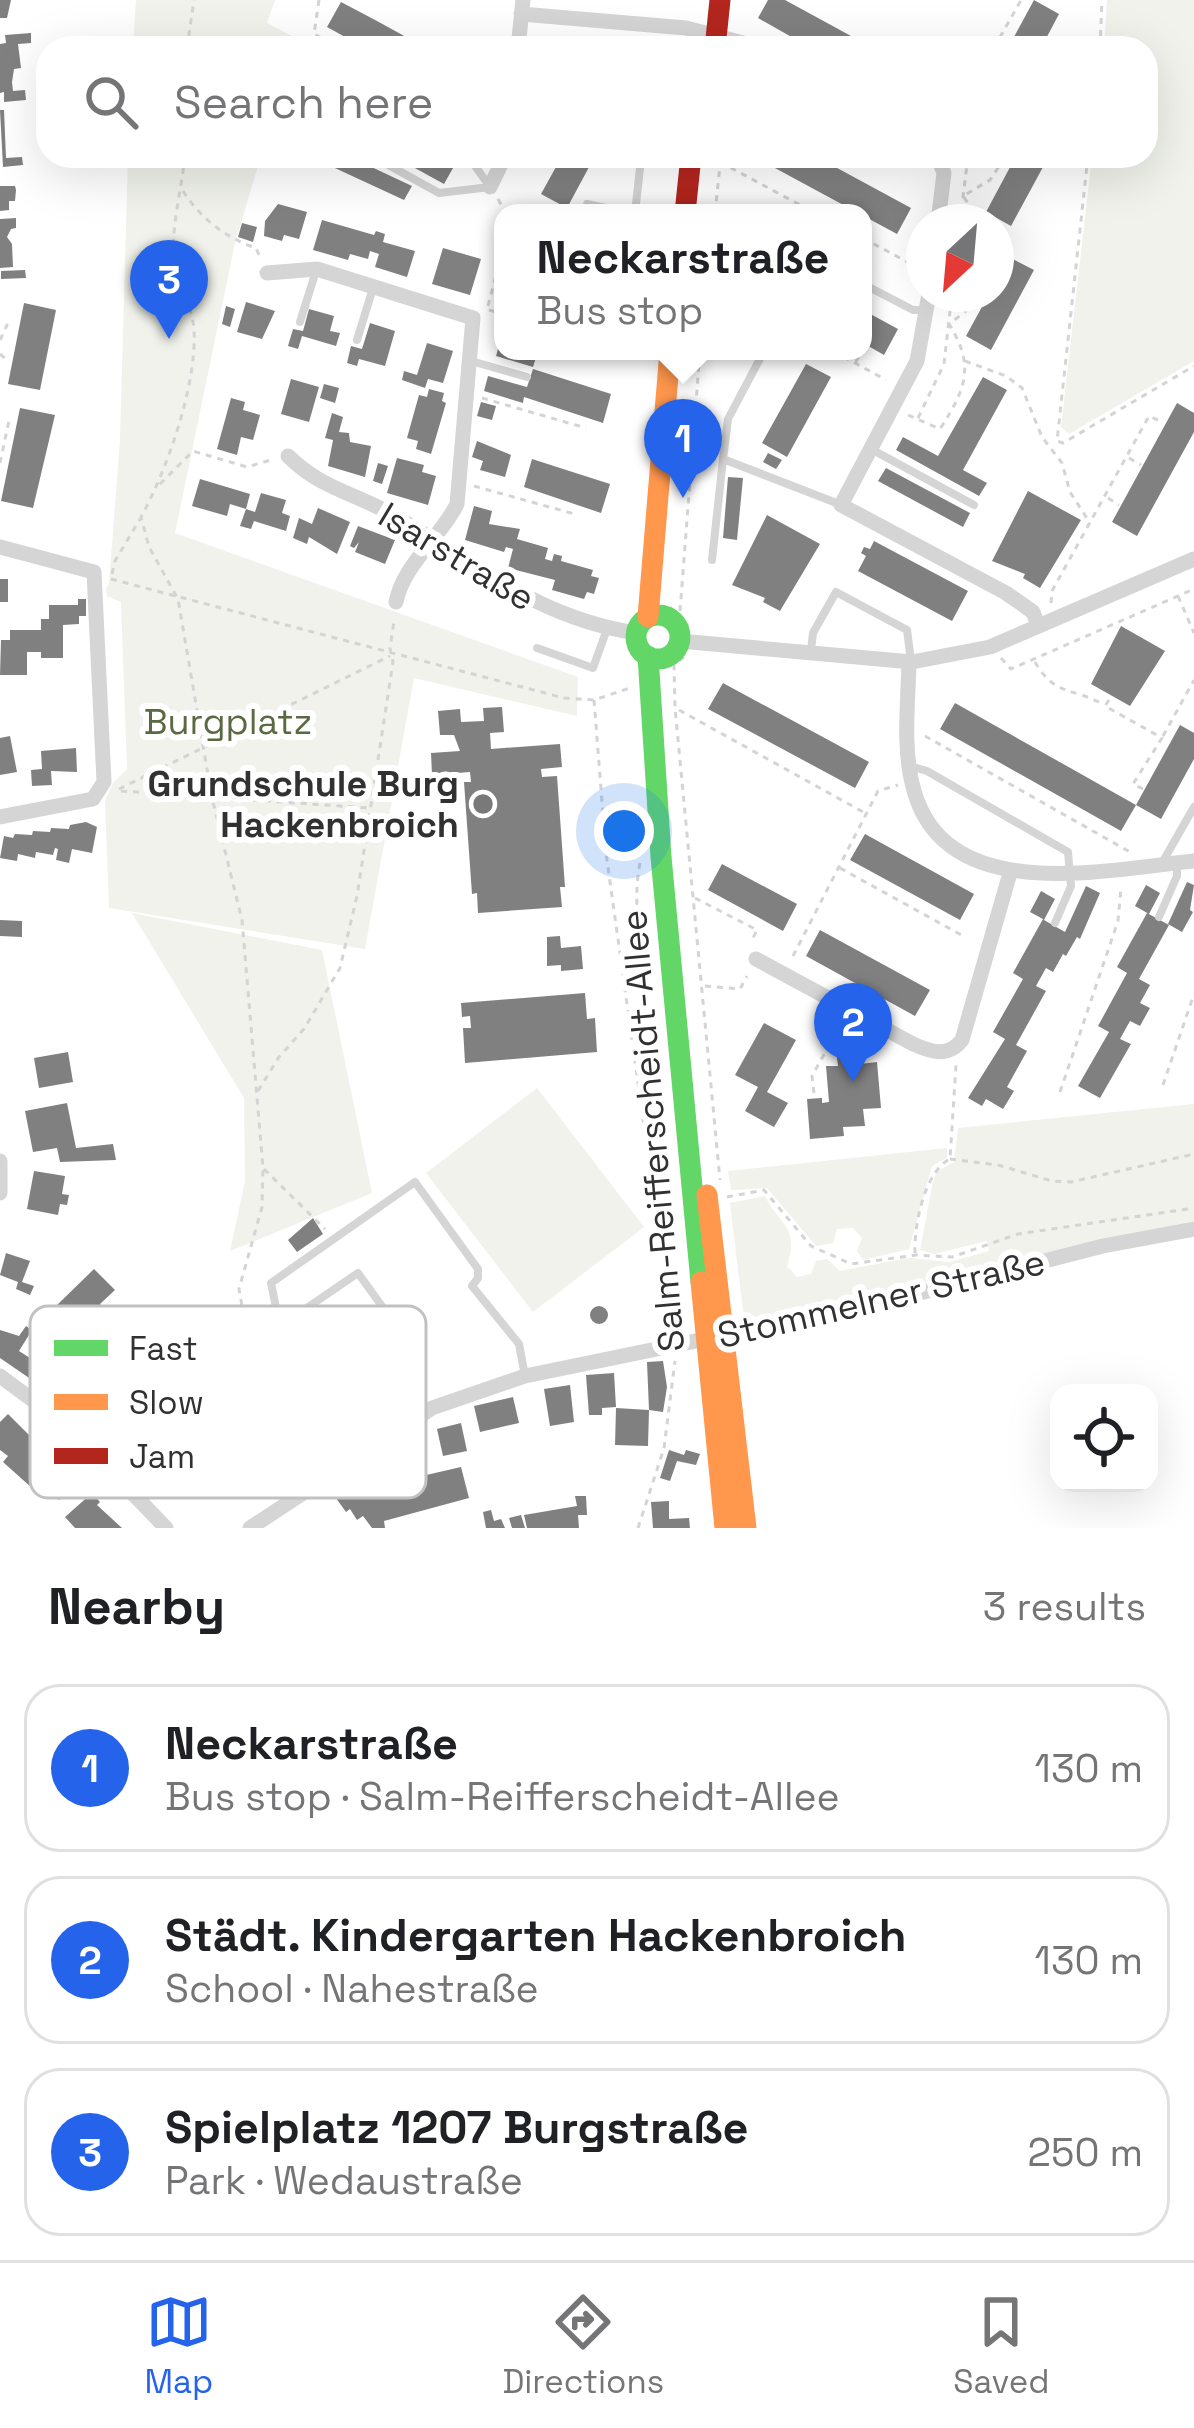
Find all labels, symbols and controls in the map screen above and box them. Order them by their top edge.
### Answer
search box [36,36,1158,168]
icon: search [78,69,144,135]
text: Search here [174,74,433,131]
popup [494,204,872,360]
north arrow [906,204,1014,312]
text: Neckarstraße [537,229,829,286]
pin: 3 [130,240,208,339]
text: Bus stop [537,286,703,335]
pin: 1 [644,399,722,498]
street label: Isarstraße [370,492,543,621]
park label: Burgplatz [144,699,312,745]
place label: Grundschule Burg Hackenbroich [147,761,459,848]
marker: Grundschule Burg Hackenbroich [470,791,496,817]
your location [594,801,654,861]
street label: Salm-Reifferscheidt-Allee [611,908,695,1354]
pin: 2 [814,983,892,1082]
street label: Stommelner Straße [713,1239,1049,1359]
legend [30,1306,426,1498]
text: Fast [129,1328,198,1370]
text: Slow [129,1382,204,1424]
map controls [1050,1384,1158,1492]
button: locate [1050,1384,1158,1492]
text: Jam [129,1436,195,1478]
text: Nearby [48,1574,225,1639]
text: 3 results [983,1582,1146,1631]
text: Neckarstraße [165,1715,458,1772]
text: 1 [81,1744,99,1793]
text: 130 m [1035,1744,1143,1793]
text: Bus stop · Salm-Reifferscheidt-Allee [165,1772,840,1821]
text: Städt. Kindergarten Hackenbroich [165,1907,906,1964]
text: 2 [78,1936,102,1985]
text: 130 m [1035,1936,1143,1985]
text: School · Nahestraße [165,1964,539,2013]
text: Spielplatz 1207 Burgstraße [165,2099,748,2156]
text: 3 [78,2128,102,2177]
text: 250 m [1028,2128,1143,2177]
text: Park · Wedaustraße [165,2156,523,2205]
tab: Map [145,2289,213,2403]
tab: Directions [502,2289,664,2403]
tab: Saved [953,2289,1049,2403]

